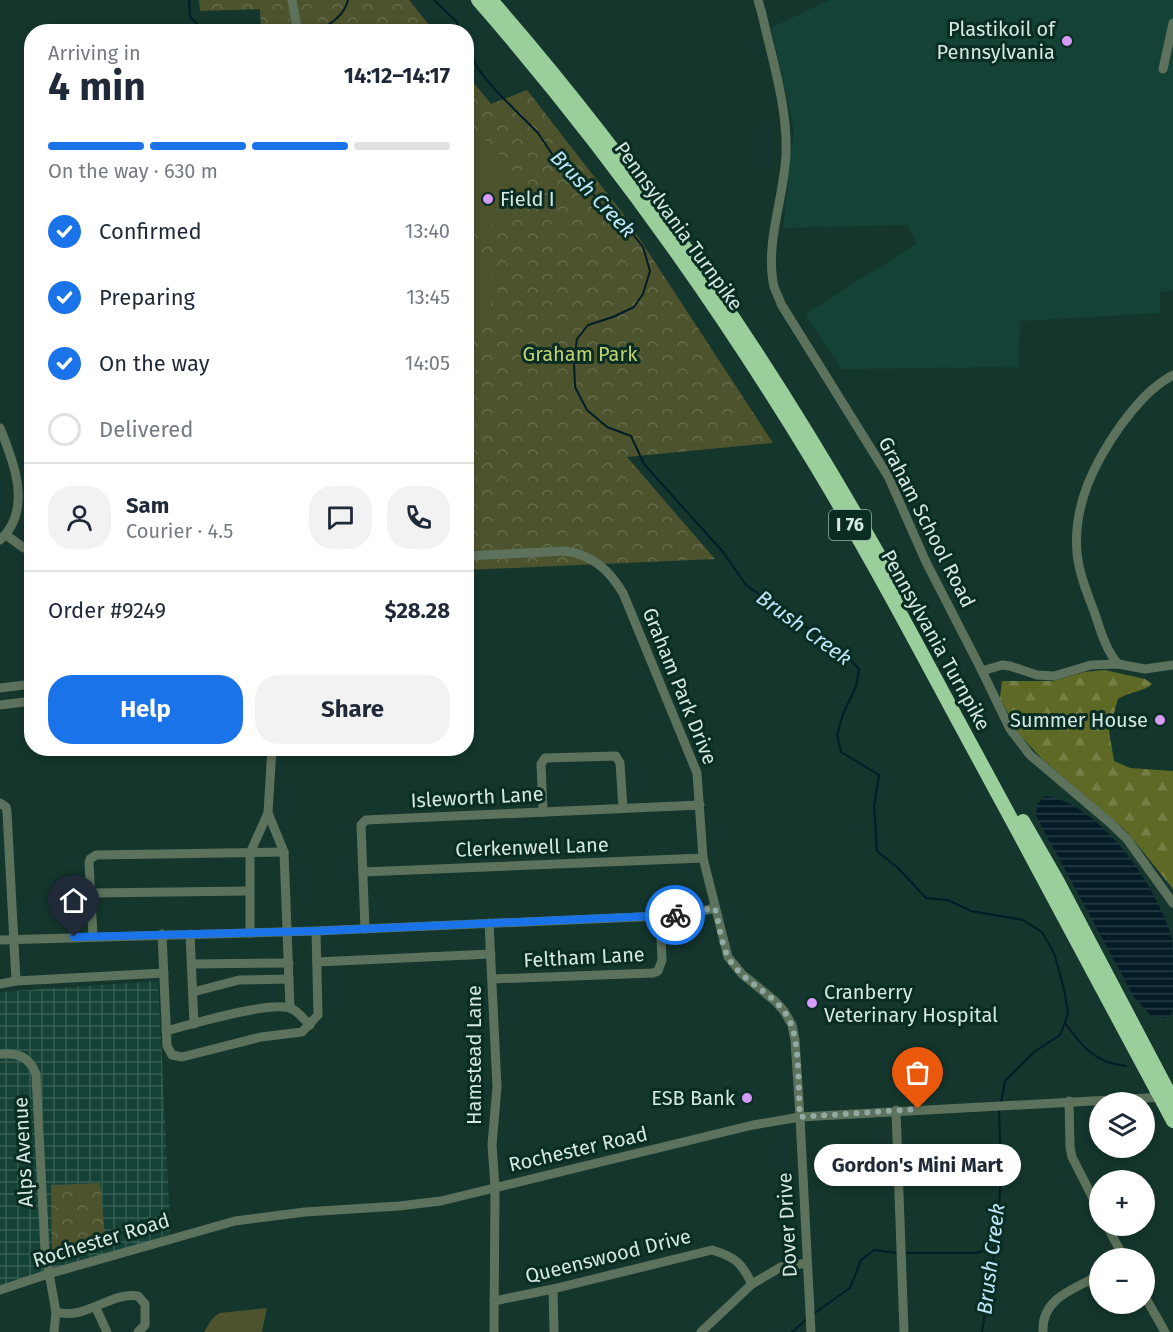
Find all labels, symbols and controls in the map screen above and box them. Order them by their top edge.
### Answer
place label: Plastikoil of Pennsylvania [937,17,1056,64]
marker: Plastikoil of Pennsylvania [1060,34,1074,48]
text: Arriving in [48,41,141,65]
text: 14:12–14:17 [344,62,450,89]
text: 4 min [48,64,146,110]
street label: Pennsylvania Turnpike [610,137,748,315]
water label: Brush Creek [545,145,641,243]
text: On the way · 630 m [48,159,218,183]
place label: Field I [500,187,555,211]
marker: Field I [481,192,495,206]
icon: check [48,215,81,248]
text: Confirmed [99,218,202,245]
text: 13:40 [405,219,450,243]
icon: check [48,281,81,314]
text: Preparing [99,284,195,311]
text: 13:45 [406,285,450,309]
park label: Graham Park [523,342,638,366]
icon: check [48,347,81,380]
text: On the way [99,350,210,377]
text: 14:05 [405,351,450,375]
text: Delivered [99,416,194,443]
street label: Graham School Road [874,433,980,611]
button: person [48,486,111,549]
button: chat [309,486,372,549]
button: phone [387,486,450,549]
text: Sam [126,492,169,519]
road number: I 76 [829,510,871,540]
text: Courier · 4.5 [126,519,233,543]
street label: Pennsylvania Turnpike [876,545,996,735]
water label: Brush Creek [751,585,857,671]
text: Order #9249 [48,597,166,624]
text: $28.28 [385,597,450,624]
street label: Graham Park Drive [638,604,722,768]
button: Help [48,675,243,744]
button: Share [255,675,450,744]
place label: Summer House [1010,708,1148,732]
marker: Summer House [1153,713,1167,727]
street label: Isleworth Lane [410,782,544,812]
street label: Clerkenwell Lane [455,832,609,862]
pin [48,875,99,937]
icon: home [57,884,90,917]
courier [645,885,705,945]
icon: bike [659,899,692,932]
street label: Feltham Lane [523,942,645,972]
place label: Cranberry Veterinary Hospital [824,980,998,1027]
street label: Hamstead Lane [462,985,486,1125]
marker: Cranberry Veterinary Hospital [805,996,819,1010]
pin [892,1047,943,1109]
icon: bag [901,1056,934,1089]
place label: ESB Bank [651,1086,736,1110]
marker: ESB Bank [740,1091,754,1105]
map controls [1089,1092,1155,1314]
button: layers [1089,1092,1155,1158]
street label: Alps Avenue [8,1096,38,1208]
street label: Rochester Road [506,1121,650,1177]
callout: Gordon's Mini Mart [814,1145,1022,1187]
text: Gordon's Mini Mart [832,1153,1003,1177]
button: + [1089,1170,1155,1236]
street label: Dover Drive [772,1172,802,1278]
water label: Brush Creek [971,1202,1011,1316]
street label: Rochester Road [30,1208,172,1272]
street label: Queenswood Drive [523,1224,693,1288]
button: − [1089,1248,1155,1314]

